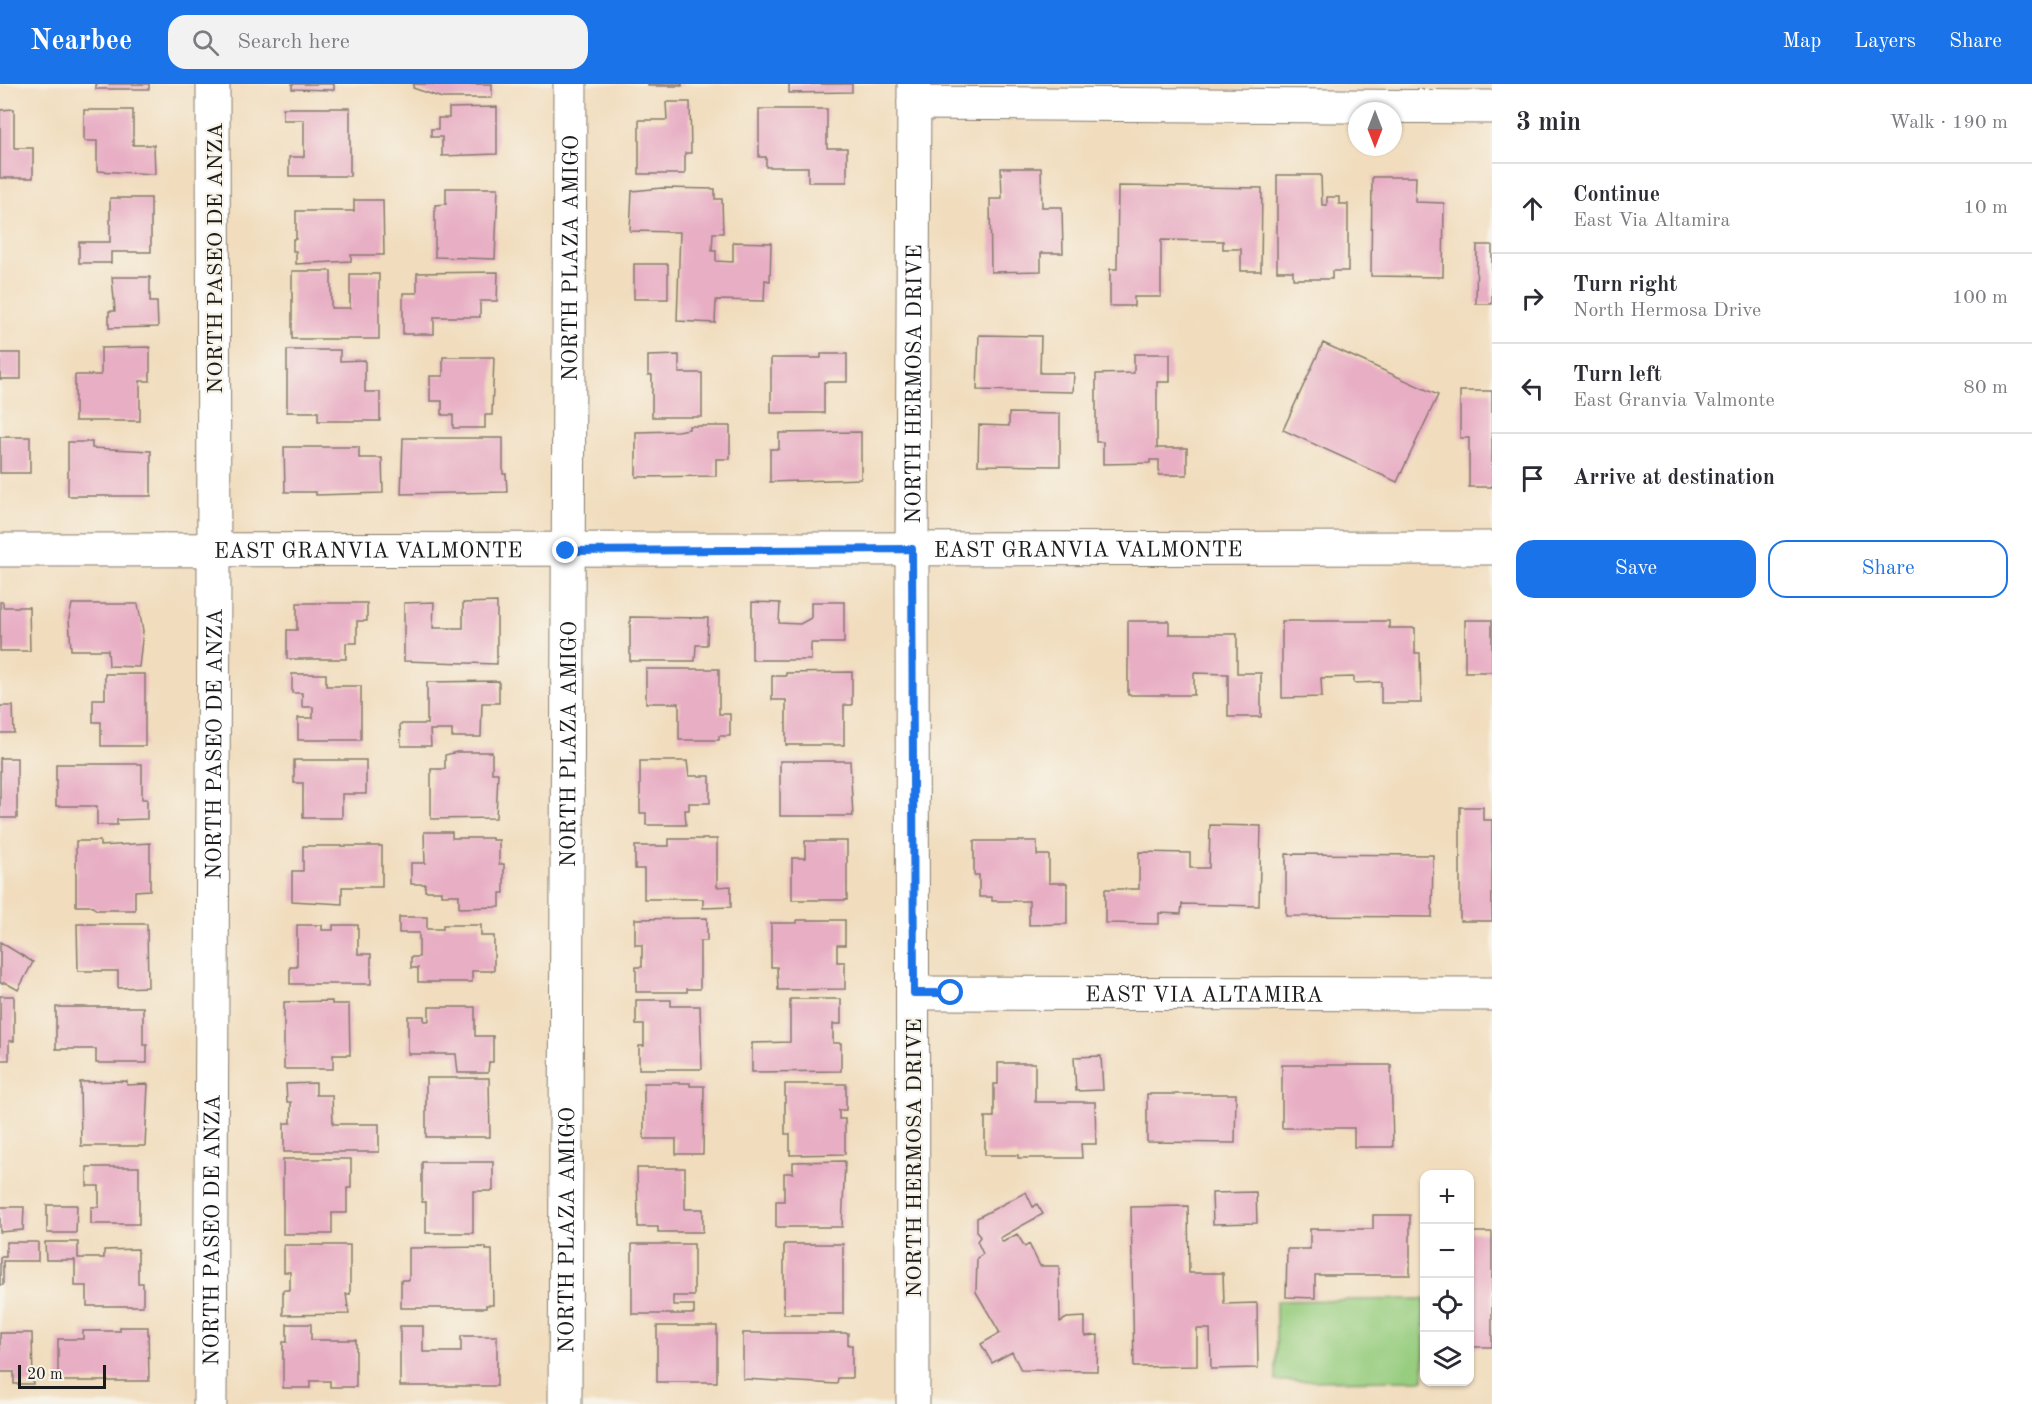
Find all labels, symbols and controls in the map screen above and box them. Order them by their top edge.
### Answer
search box [168,15,588,69]
icon: search [189,26,222,59]
text: Nearbee [30,28,132,56]
text: Search here [237,31,350,53]
text: Map [1782,31,1821,52]
text: Layers [1854,31,1916,52]
text: Share [1949,31,2002,52]
north arrow [1348,102,1402,156]
text: 3 min [1516,110,1581,136]
text: Walk · 190 m [1889,113,2008,133]
street label: NORTH PASEO DE ANZA [205,122,227,394]
street label: NORTH PLAZA AMIGO [560,135,583,381]
text: Continue [1573,184,1660,206]
icon: ahead [1516,192,1549,225]
text: 10 m [1963,198,2008,218]
text: East Via Altamira [1573,211,1730,231]
street label: NORTH HERMOSA DRIVE [903,244,926,524]
text: Turn right [1573,274,1677,296]
icon: right [1516,282,1549,315]
text: 100 m [1952,288,2008,308]
text: North Hermosa Drive [1573,301,1761,321]
text: Turn left [1573,364,1662,386]
icon: left [1516,372,1549,405]
text: 80 m [1963,378,2008,398]
text: East Granvia Valmonte [1573,391,1775,411]
icon: arrive [1516,462,1549,495]
text: Arrive at destination [1573,467,1775,489]
route end [552,537,578,563]
street label: EAST GRANVIA VALMONTE [934,539,1242,562]
street label: EAST GRANVIA VALMONTE [214,540,522,563]
button: Save [1516,540,1756,598]
button: Share [1768,540,2008,598]
street label: NORTH PASEO DE ANZA [204,608,227,880]
street label: NORTH PLAZA AMIGO [558,621,581,867]
route start [937,979,963,1005]
street label: EAST VIA ALTAMIRA [1085,984,1323,1007]
street label: NORTH HERMOSA DRIVE [904,1018,926,1298]
street label: NORTH PASEO DE ANZA [201,1094,225,1366]
street label: NORTH PLAZA AMIGO [556,1107,579,1353]
map controls [1420,1170,1474,1386]
button: + [1420,1170,1474,1224]
button: − [1420,1224,1474,1278]
button: locate [1420,1278,1474,1332]
button: layers [1420,1332,1474,1386]
scale bar [18,1362,106,1390]
text: 20 m [27,1367,63,1383]

